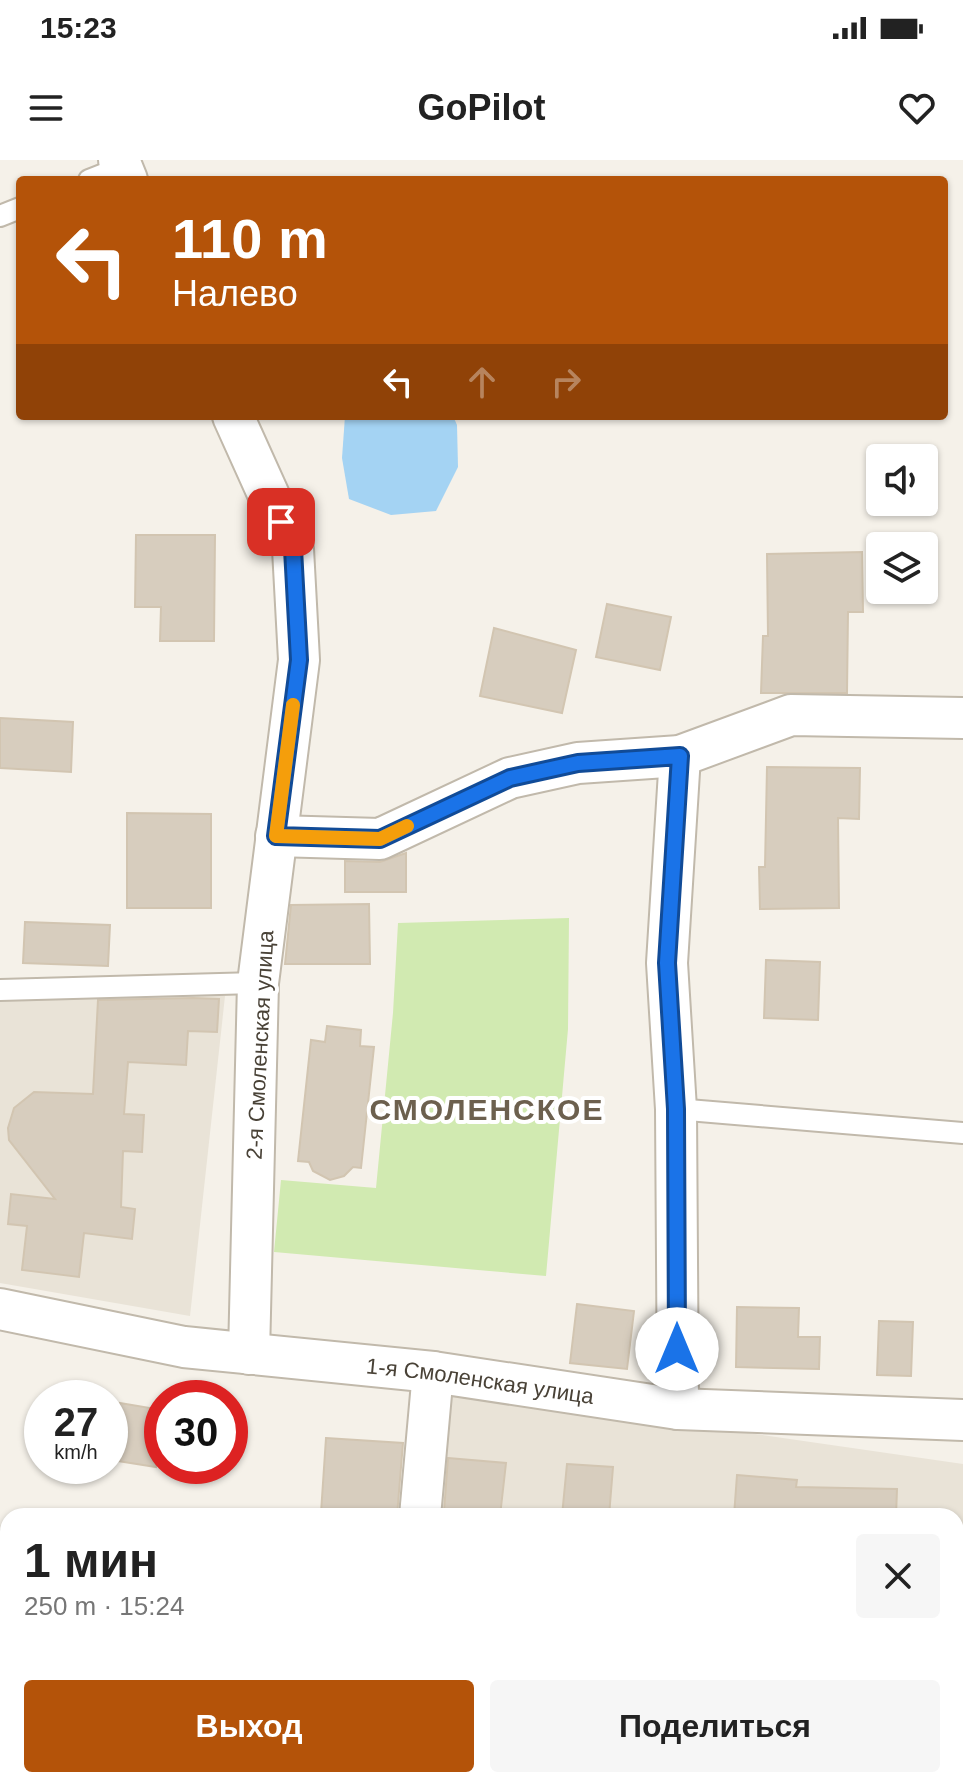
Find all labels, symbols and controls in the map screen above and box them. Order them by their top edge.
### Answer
text: 15:23 [40,11,117,44]
icon: menu [24,86,68,130]
icon: heart [895,86,939,130]
text: GoPilot [418,87,546,128]
text: 110 m [172,207,328,270]
icon: left [40,208,144,312]
text: Налево [172,273,298,314]
icon: left [376,360,420,404]
icon: ahead [460,360,504,404]
icon: right [544,360,588,404]
map controls [866,444,938,604]
button: sound [866,444,938,516]
pin [247,488,315,556]
icon: arrive [259,500,303,544]
button: layers [866,532,938,604]
street label: 2-я Смоленская улица [242,929,279,1160]
district label: СМОЛЕНСКОЕ [370,1093,604,1126]
position arrow [635,1307,719,1391]
street label: 1-я Смоленская улица [365,1353,596,1409]
speed limit sign: 30 [144,1380,248,1484]
text: 27 [54,1400,98,1444]
text: km/h [54,1441,98,1463]
text: 1 мин [24,1534,158,1587]
button: close [856,1534,940,1618]
text: 250 m · 15:24 [24,1591,184,1621]
button: Выход [24,1680,474,1772]
button: Поделиться [490,1680,940,1772]

